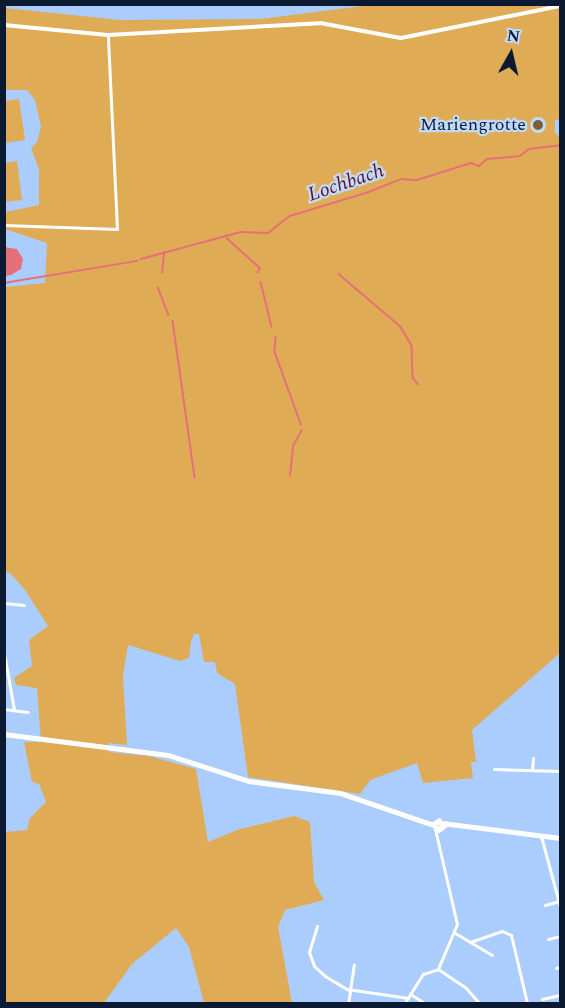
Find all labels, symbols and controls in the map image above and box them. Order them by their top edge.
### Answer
text: N [505,23,522,49]
north arrow [481,24,541,84]
place label: Mariengrotte [420,114,526,136]
marker: Mariengrotte [531,118,545,132]
water label: Lochbach [305,159,387,207]

